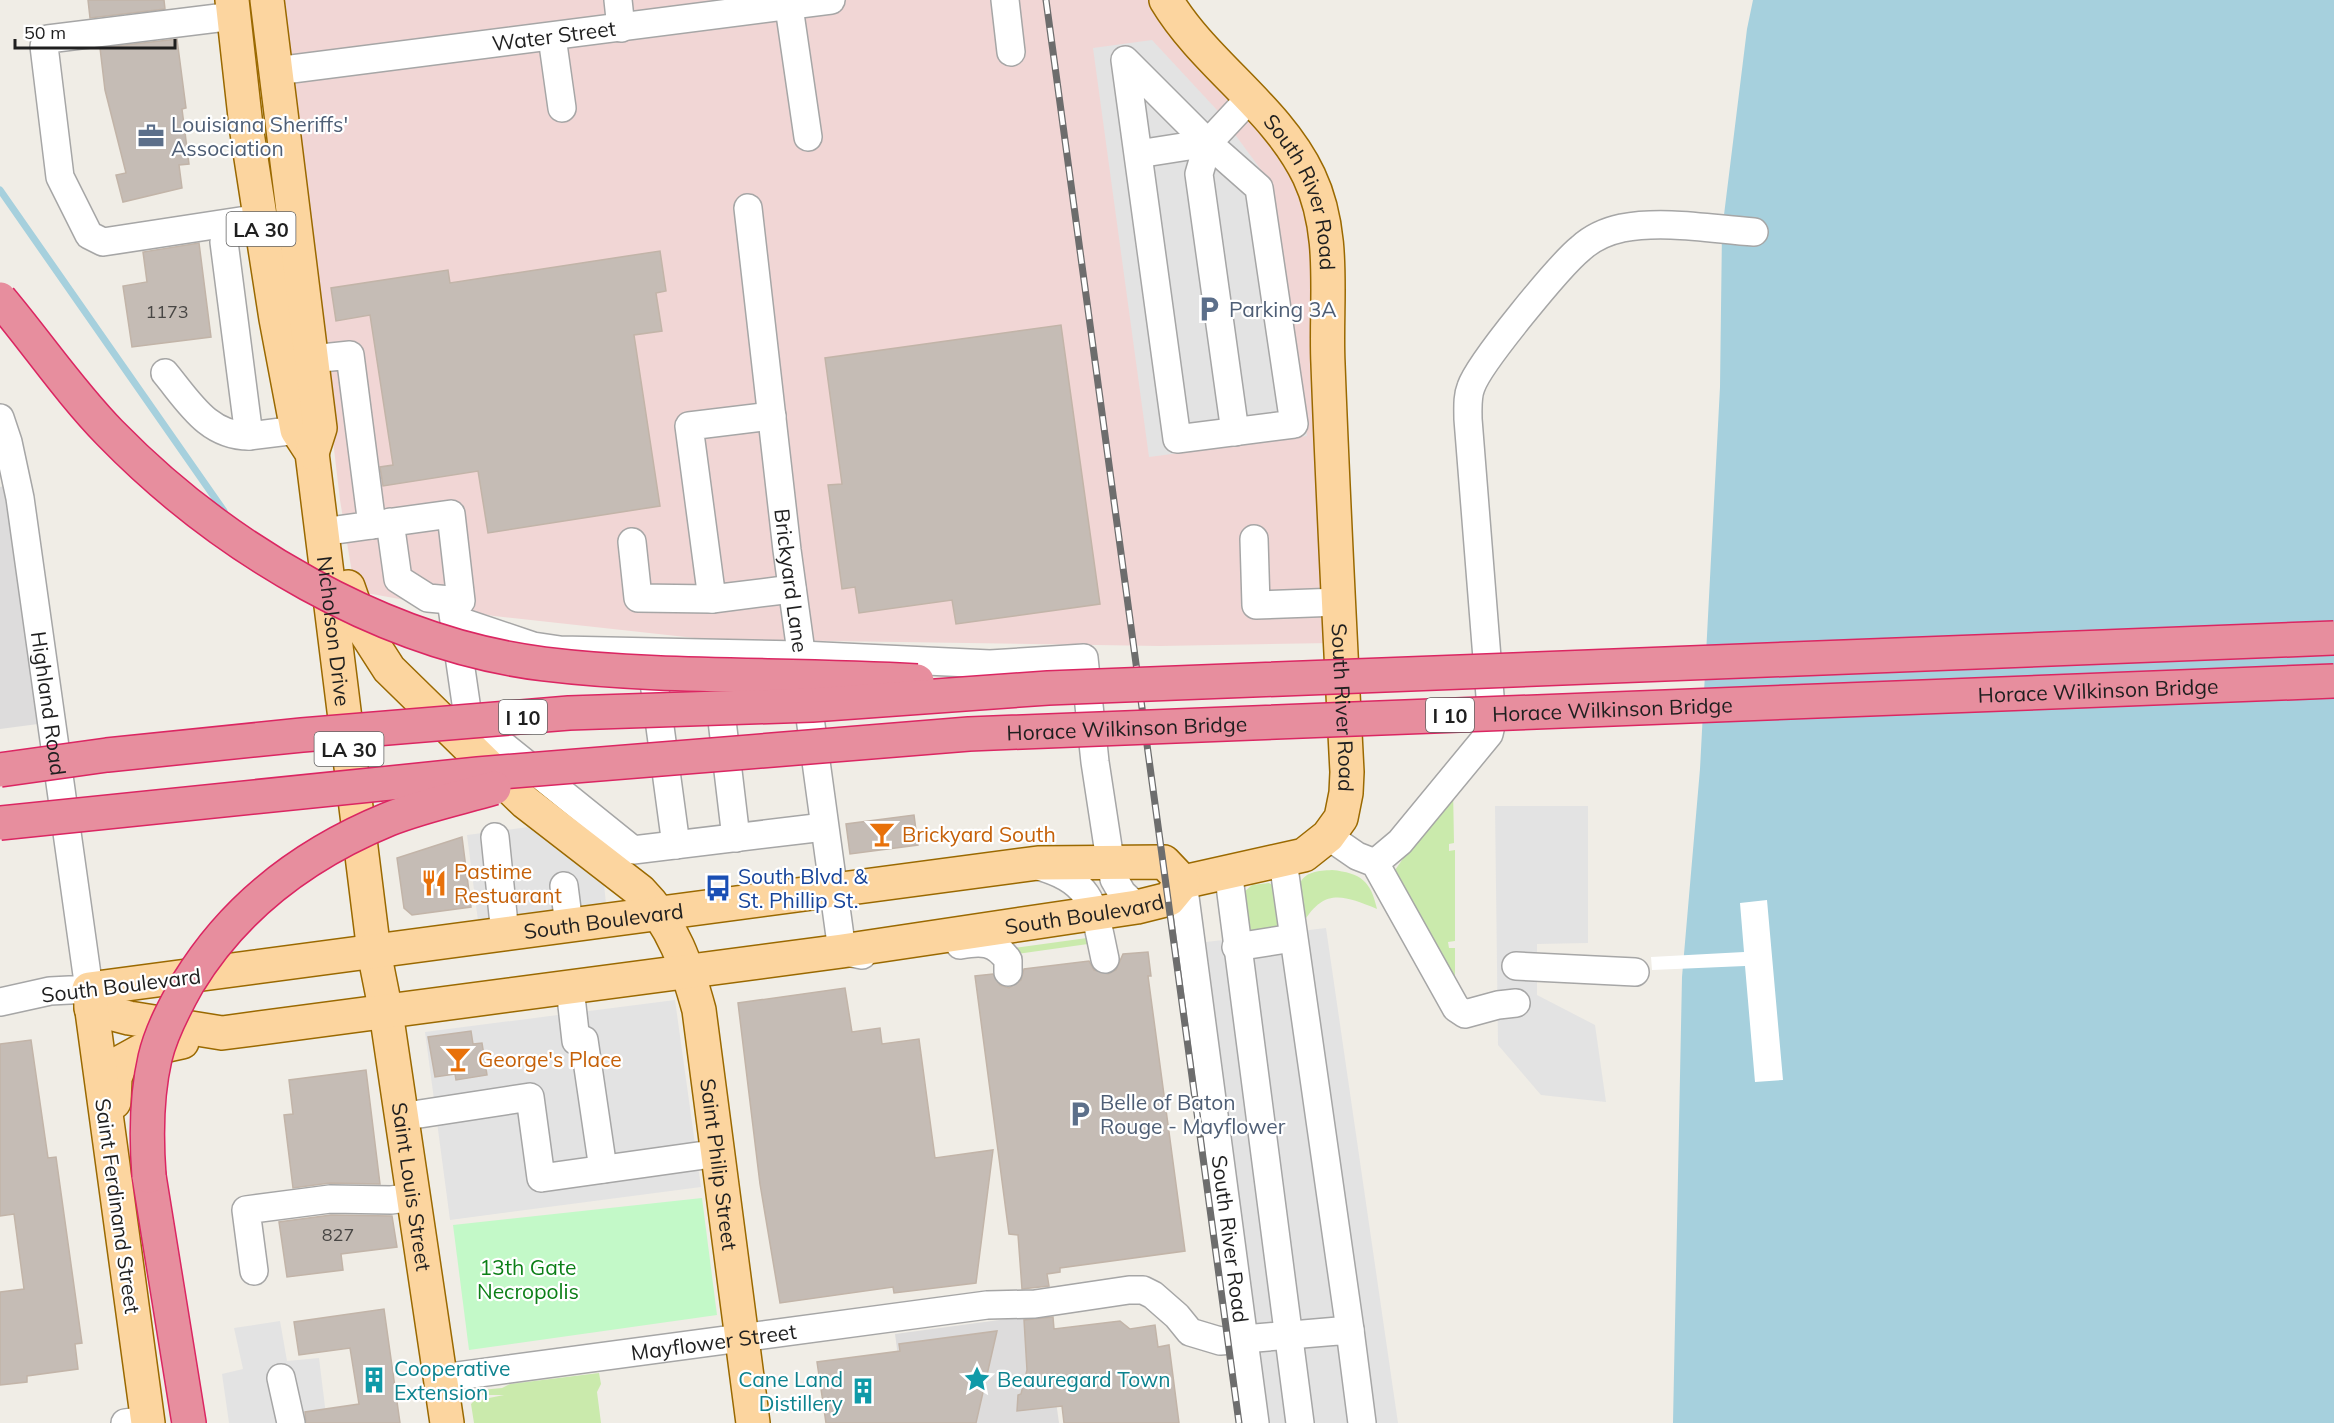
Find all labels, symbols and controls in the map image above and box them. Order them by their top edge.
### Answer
scale bar [15,12,176,50]
street label: Water Street [490,15,617,56]
text: 50 m [24,21,66,44]
street label: South River Road [1258,108,1341,271]
place label: Louisiana Sheriffs' Association [171,111,348,161]
office icon: Louisiana Sheriffs' Association [136,121,166,151]
road number: LA 30 [226,212,296,246]
parking icon: Parking 3A [1194,294,1224,324]
place label: Parking 3A [1229,296,1337,322]
house number: 1173 [145,300,189,323]
street label: Brickyard Lane [769,507,814,654]
street label: Nicholson Drive [312,554,356,708]
street label: South River Road [1326,622,1360,792]
street label: Highland Road [26,630,72,777]
street label: Horace Wilkinson Bridge [1977,673,2219,708]
street label: Horace Wilkinson Bridge [1492,691,1733,727]
road number: I 10 [1426,698,1474,732]
road number: I 10 [499,700,547,734]
street label: Horace Wilkinson Bridge [1006,710,1248,746]
road number: LA 30 [314,732,384,766]
bar icon: Brickyard South [867,819,897,849]
place label: Brickyard South [902,821,1056,847]
place label: Pastime Restuarant [454,858,562,908]
place label: South Blvd. & St. Phillip St. [738,863,868,913]
restaurant icon: Pastime Restuarant [419,868,449,898]
bus stop icon: South Blvd. & St. Phillip St. [703,873,733,903]
street label: South Boulevard [1003,888,1167,940]
street label: South Boulevard [522,897,685,944]
street label: South Boulevard [40,962,202,1008]
bar icon: George's Place [443,1044,473,1074]
place label: George's Place [478,1046,622,1072]
street label: Saint Philip Street [695,1077,743,1252]
place label: Belle of Baton Rouge - Mayflower [1100,1089,1286,1139]
street label: Saint Ferdinand Street [90,1097,146,1315]
parking icon: Belle of Baton Rouge - Mayflower [1065,1099,1095,1129]
street label: Saint Louis Street [387,1100,437,1273]
street label: South River Road [1206,1153,1255,1324]
house number: 827 [322,1223,354,1246]
park label: 13th Gate Necropolis [477,1254,579,1304]
street label: Mayflower Street [629,1318,798,1366]
place label: Cooperative Extension [394,1355,511,1405]
place icon: Beauregard Town [962,1364,992,1394]
building icon: Cooperative Extension [359,1365,389,1395]
place label: Cane Land Distillery [738,1366,843,1416]
place label: Beauregard Town [997,1366,1171,1392]
building icon: Cane Land Distillery [848,1376,878,1406]

